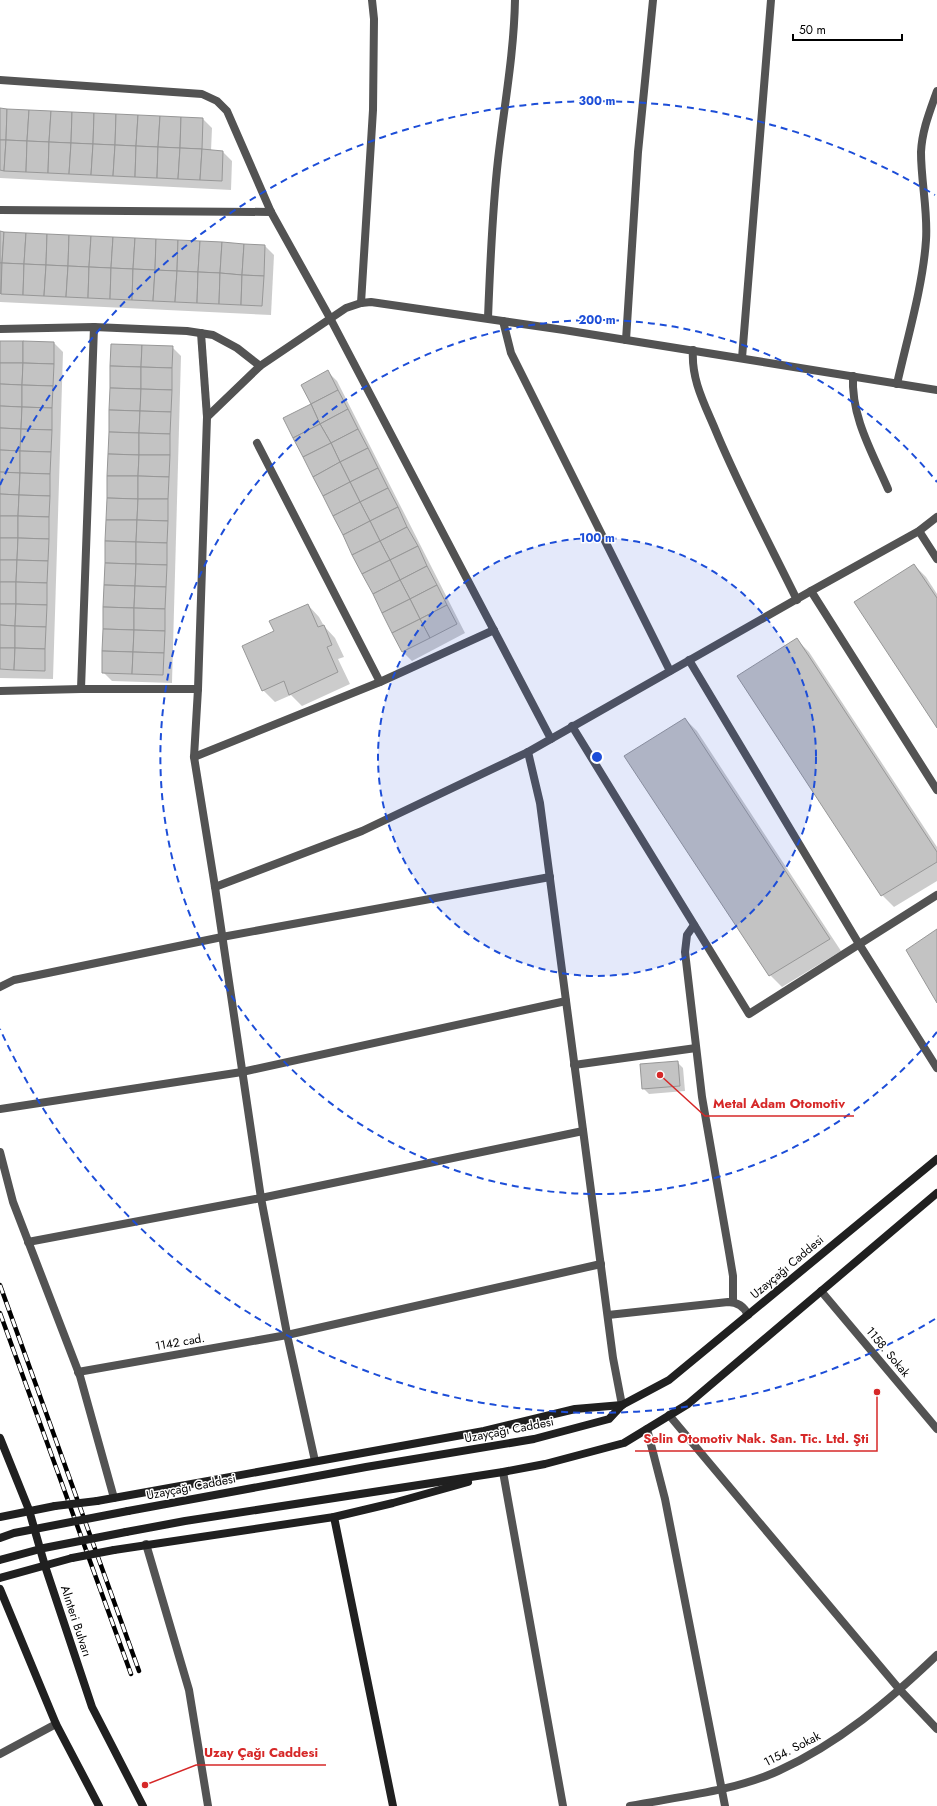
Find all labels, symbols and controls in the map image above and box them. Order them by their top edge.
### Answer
scale bar [793,16,902,42]
text: 50 m [799,21,826,39]
text: 300 m [579,92,616,110]
text: 200 m [578,311,616,329]
text: 100 m [579,529,615,547]
centre of rings [590,750,604,764]
callout: Metal Adam Otomotiv [705,1091,854,1116]
text: Metal Adam Otomotiv [713,1094,845,1113]
street label: Uzayçağı Caddesi [746,1231,828,1303]
street label: 1158. Sokak [862,1323,915,1382]
street label: 1142 cad. [154,1329,206,1355]
street label: Uzayçağı Caddesi [463,1413,555,1447]
callout: Selin Otomotiv Nak. San. Tic. Ltd. Şti [635,1426,877,1451]
text: Selin Otomotiv Nak. San. Tic. Ltd. Şti [643,1429,869,1448]
street label: Uzayçağı Caddesi [145,1470,237,1504]
street label: Alınteri Bulvarı [56,1583,96,1659]
street label: 1154. Sokak [761,1727,824,1771]
callout: Uzay Çağı Caddesi [196,1740,326,1765]
text: Uzay Çağı Caddesi [204,1743,318,1762]

